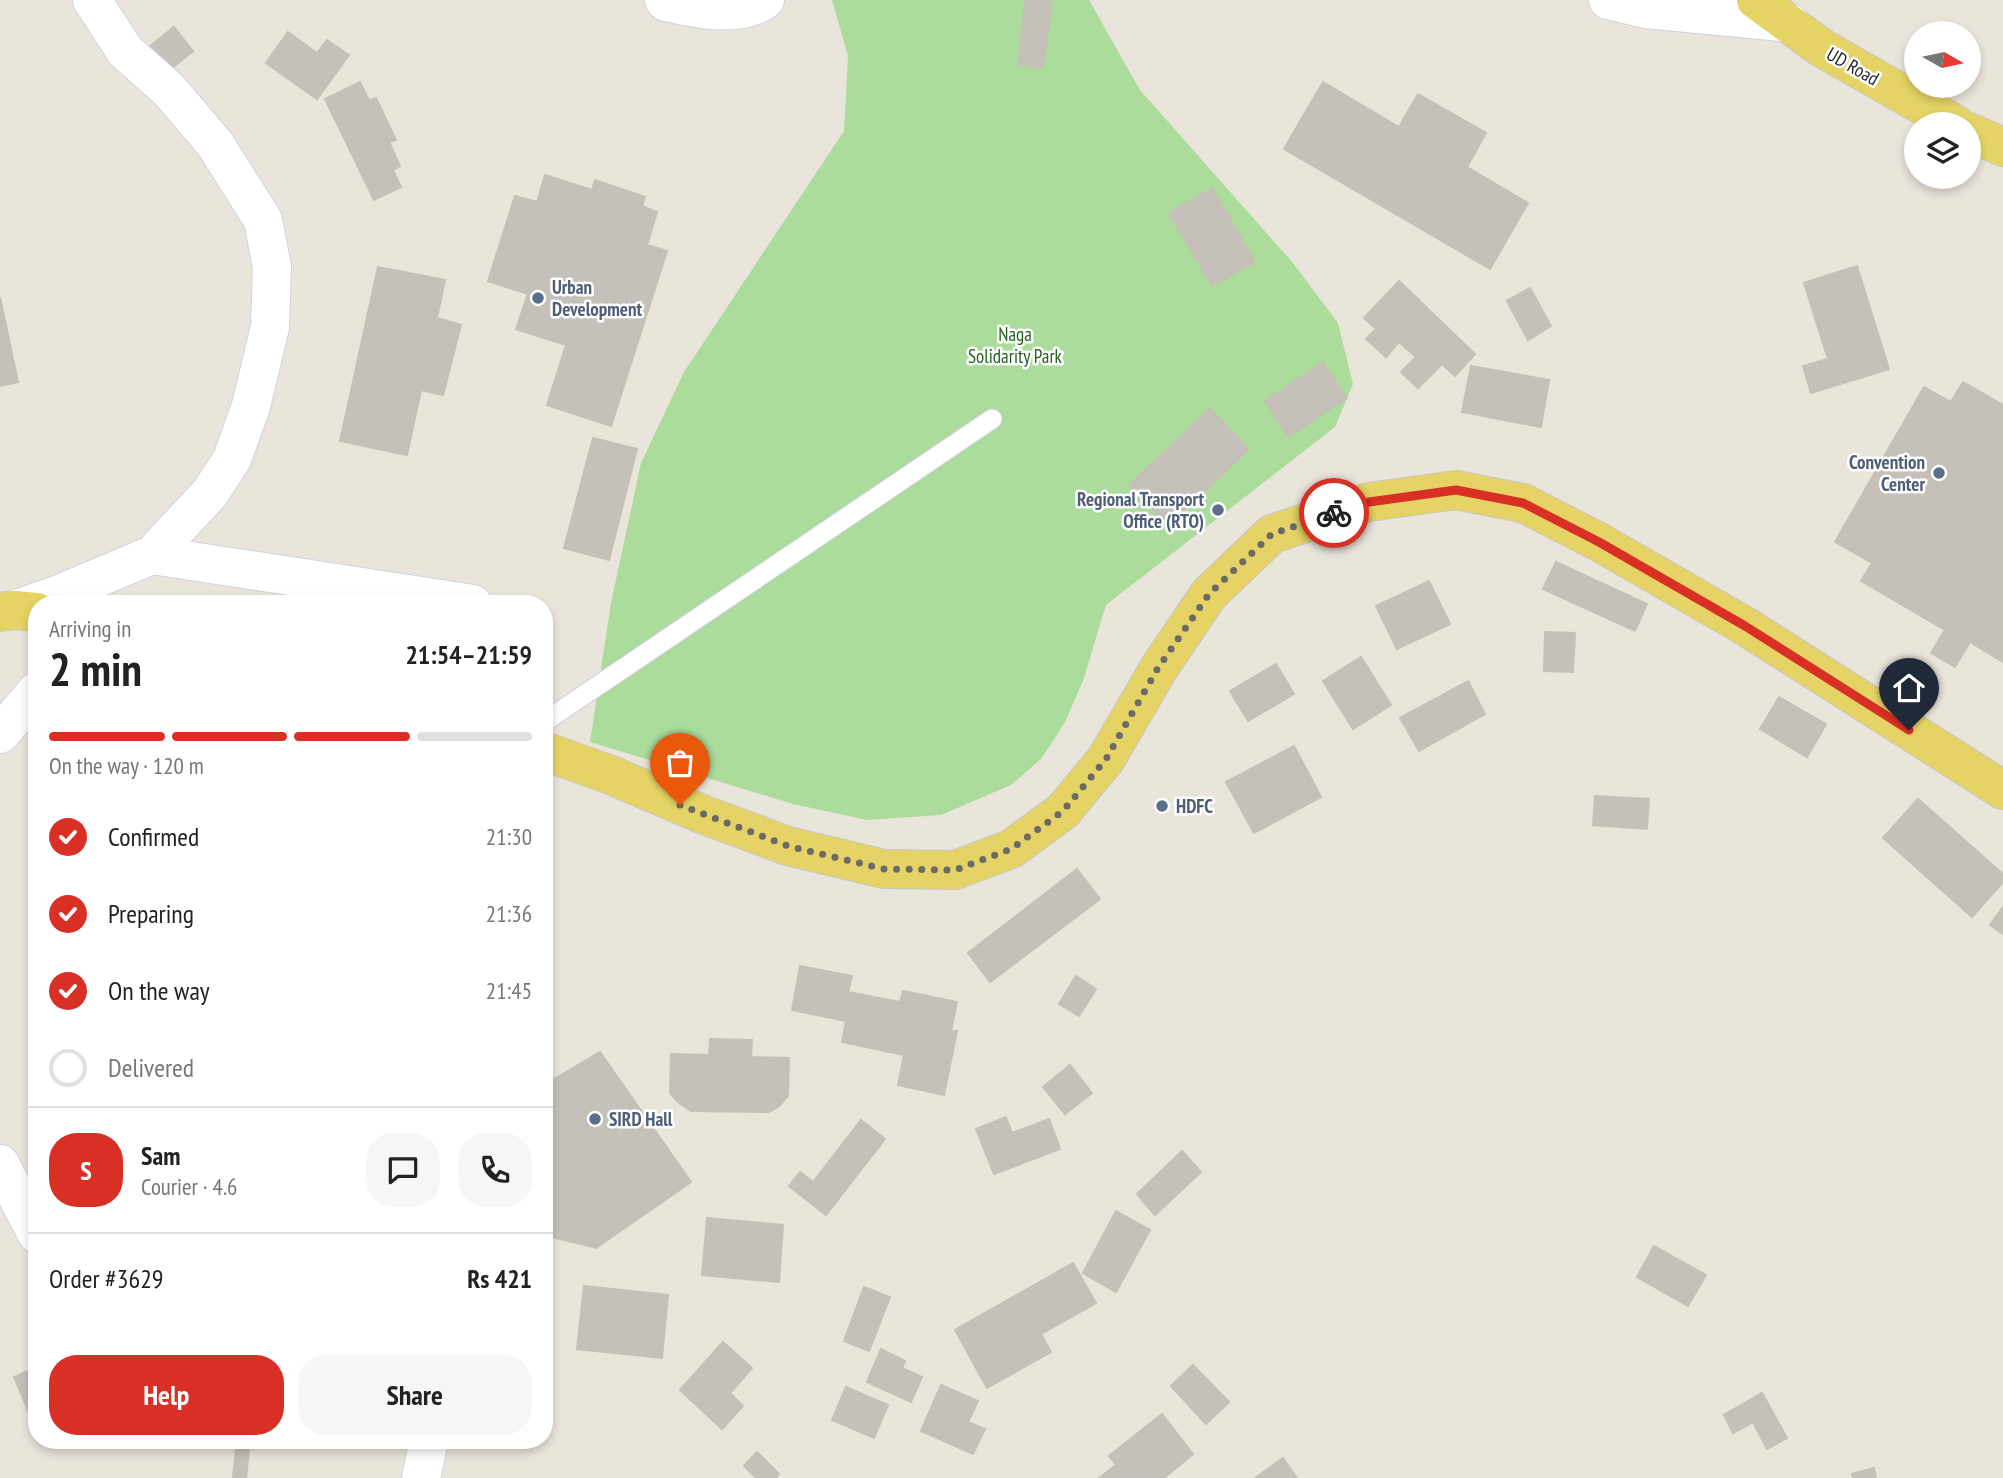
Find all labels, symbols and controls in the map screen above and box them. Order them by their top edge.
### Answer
north arrow [1904,21,1981,98]
map controls [1904,21,1981,189]
street label: UD Road [1823,42,1883,90]
button: layers [1904,112,1981,189]
place label: Urban Development [552,275,643,321]
marker: Urban Development [530,290,546,306]
park label: Naga Solidarity Park [968,322,1063,368]
place label: Convention Center [1849,450,1925,496]
marker: Convention Center [1931,465,1947,481]
courier [1299,478,1369,548]
place label: Regional Transport Office (RTO) [1077,487,1204,533]
icon: bike [1315,494,1353,532]
marker: Regional Transport Office (RTO) [1210,502,1226,518]
text: Arriving in [49,614,131,643]
text: 21:54–21:59 [405,638,532,671]
text: 2 min [49,639,142,699]
pin [1879,658,1939,730]
icon: home [1890,669,1928,707]
pin [650,733,710,805]
icon: bag [661,744,699,782]
text: On the way · 120 m [49,751,204,780]
place label: HDFC [1176,794,1213,818]
marker: HDFC [1154,798,1170,814]
icon: check [49,818,87,856]
text: Confirmed [108,820,199,853]
text: 21:30 [486,822,532,851]
icon: check [49,895,87,933]
text: Preparing [108,897,194,930]
text: 21:36 [486,899,532,928]
icon: check [49,972,87,1010]
text: On the way [108,974,210,1007]
text: 21:45 [486,976,532,1005]
text: Delivered [108,1051,194,1084]
place label: SIRD Hall [609,1107,673,1131]
marker: SIRD Hall [587,1111,603,1127]
button: chat [366,1133,440,1207]
button: phone [458,1133,532,1207]
text: Sam [141,1139,180,1172]
text: S [80,1154,92,1187]
text: Courier · 4.6 [141,1172,237,1201]
text: Order #3629 [49,1262,164,1295]
text: Rs 421 [467,1262,532,1295]
button: Help [49,1355,284,1435]
button: Share [298,1355,532,1435]

